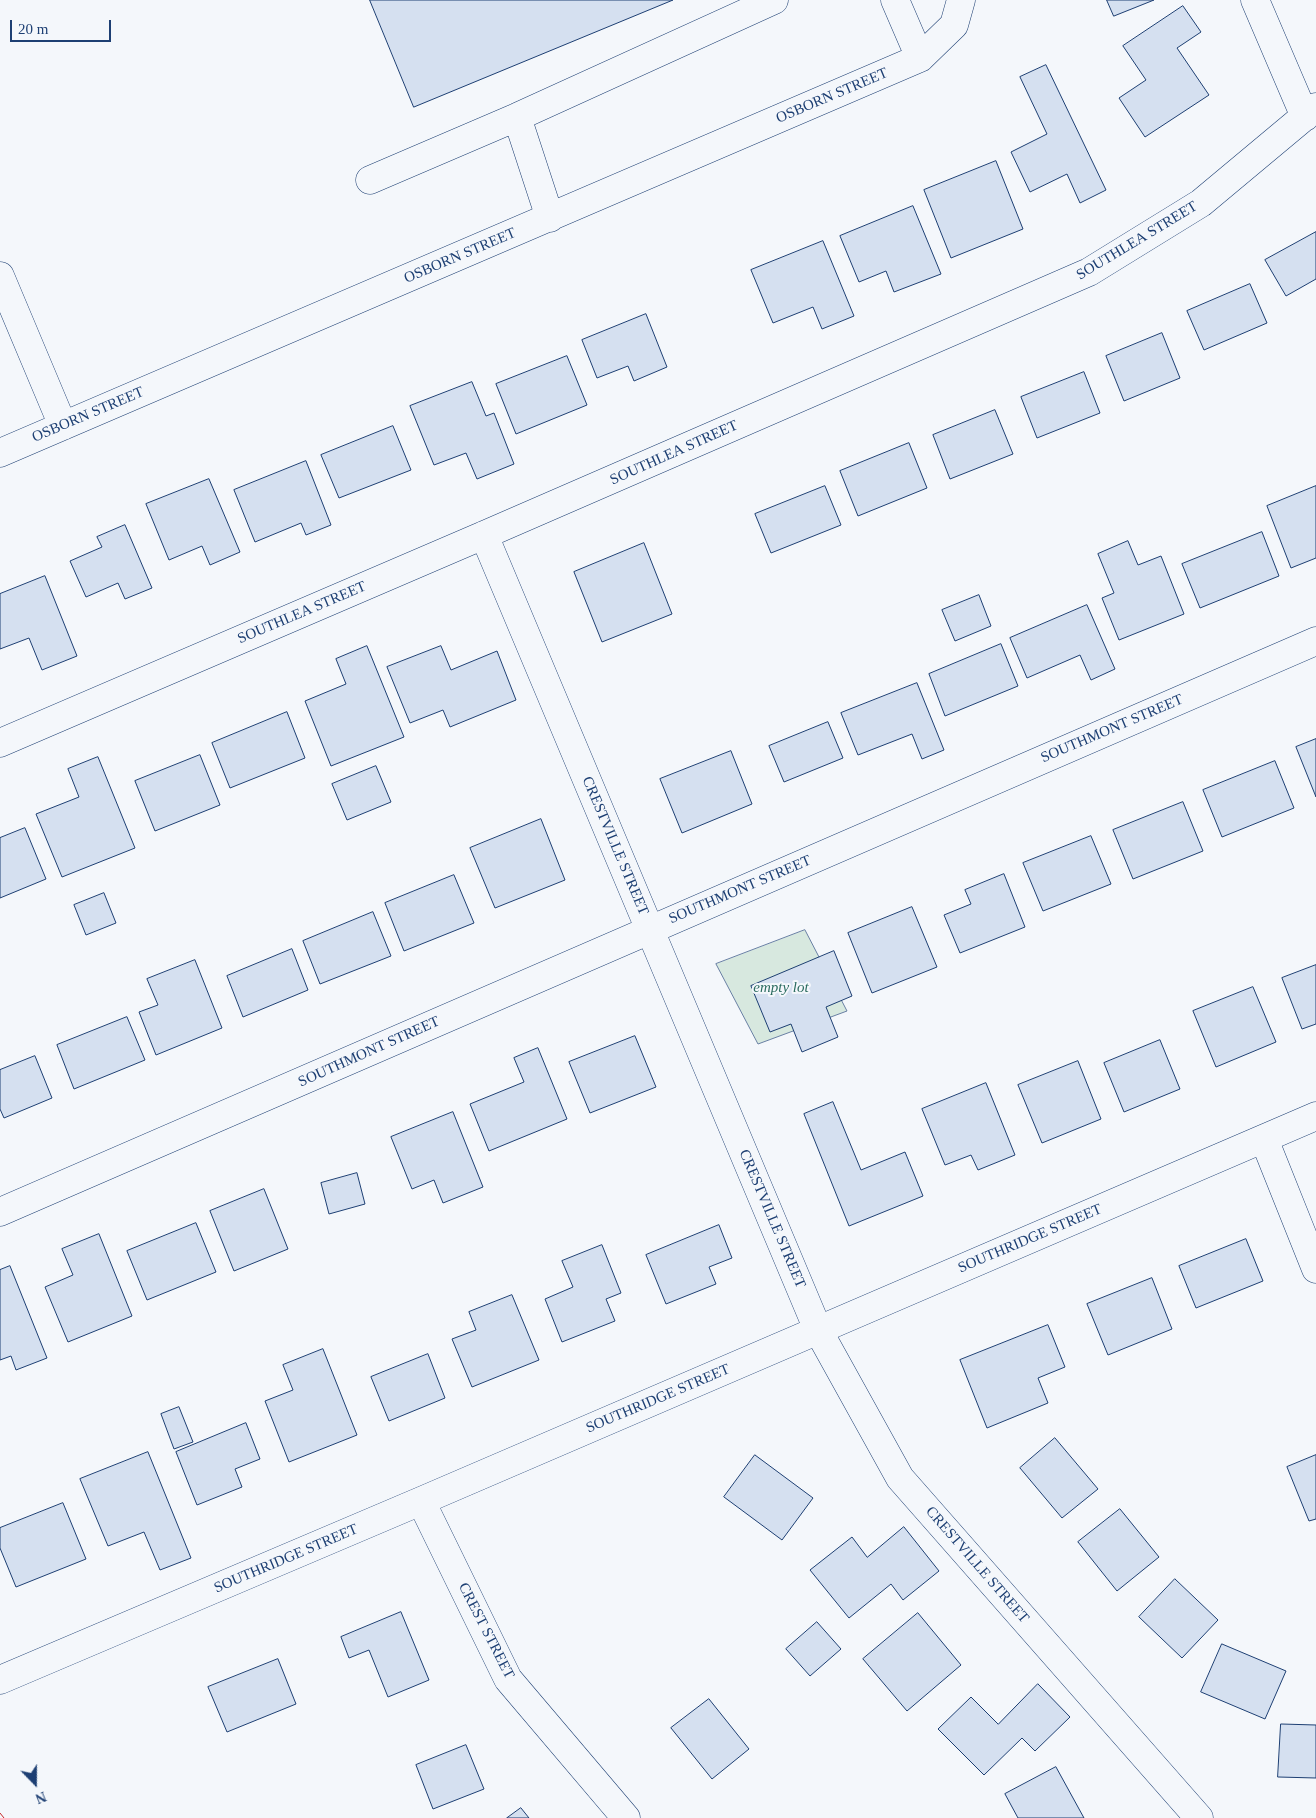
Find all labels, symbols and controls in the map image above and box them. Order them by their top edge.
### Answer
scale bar [12,10,114,42]
text: 20 m [18,21,48,37]
street label: OSBORN STREET [773,64,891,128]
street label: SOUTHLEA STREET [1073,198,1201,284]
street label: OSBORN STREET [401,224,519,288]
street label: OSBORN STREET [29,383,147,447]
street label: SOUTHLEA STREET [607,417,741,489]
street label: SOUTHLEA STREET [235,578,369,648]
street label: SOUTHMONT STREET [1038,691,1186,767]
street label: CRESTVILLE STREET [578,774,652,918]
street label: SOUTHMONT STREET [666,852,814,928]
park label: empty lot [753,979,809,997]
street label: SOUTHMONT STREET [295,1013,443,1091]
street label: CRESTVILLE STREET [735,1147,809,1291]
street label: SOUTHRIDGE STREET [955,1201,1105,1277]
street label: SOUTHRIDGE STREET [583,1361,733,1437]
street label: CRESTVILLE STREET [921,1503,1033,1627]
street label: SOUTHRIDGE STREET [211,1521,361,1597]
street label: CREST STREET [454,1580,518,1682]
north arrow [10,1758,60,1808]
text: N [33,1789,48,1806]

